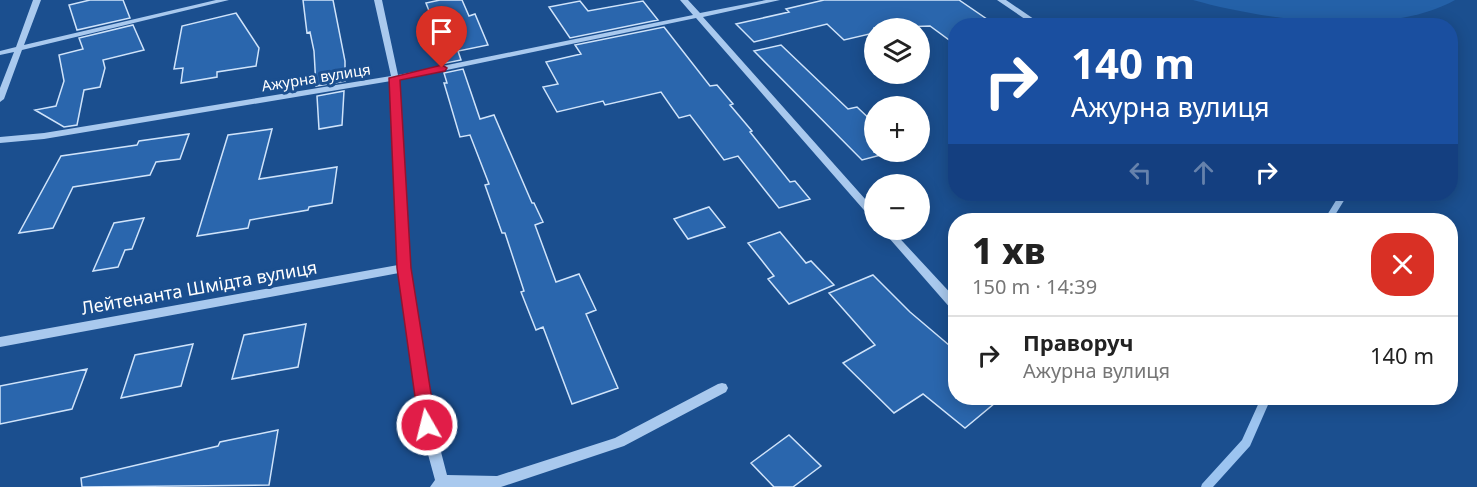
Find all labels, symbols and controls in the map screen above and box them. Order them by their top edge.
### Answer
pin [416,6,467,68]
icon: arrive [425,15,458,48]
map controls [864,18,930,240]
button: layers [864,18,930,84]
text: 140 m [1071,34,1195,91]
icon: right [972,42,1050,120]
street label: Ажурна вулиця [260,58,372,96]
text: Ажурна вулиця [1071,88,1270,125]
button: + [864,96,930,162]
icon: left [1124,156,1157,189]
icon: ahead [1187,156,1220,189]
icon: right [1250,156,1283,189]
button: − [864,174,930,240]
text: 1 хв [972,226,1045,275]
button: close [1371,233,1434,296]
street label: Лейтенанта Шмідта вулиця [79,254,319,320]
text: 150 m · 14:39 [972,273,1097,300]
text: Праворуч [1023,327,1134,357]
icon: right [972,339,1005,372]
text: 140 m [1370,340,1434,370]
text: Ажурна вулиця [1023,357,1170,384]
position arrow [395,393,459,457]

